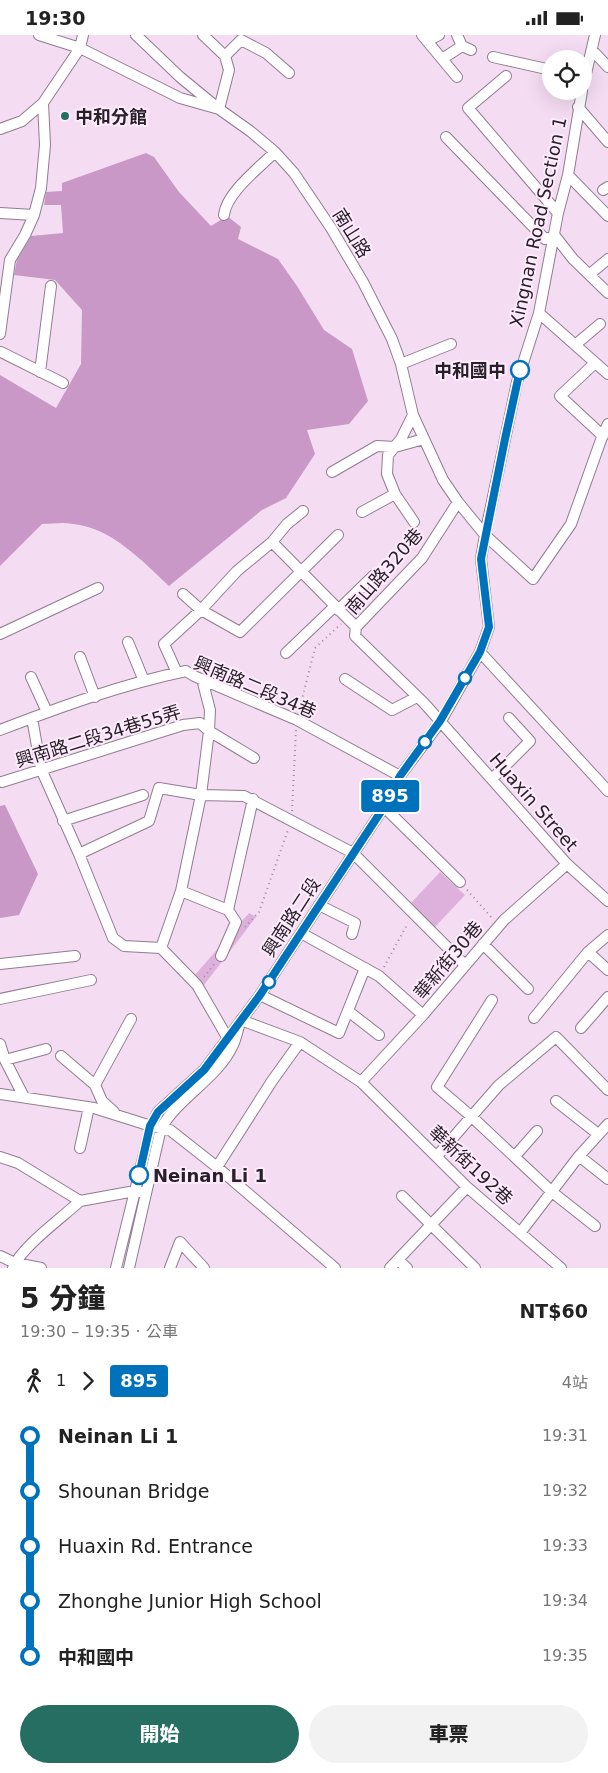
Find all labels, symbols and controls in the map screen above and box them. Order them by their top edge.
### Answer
text: 19:30 [25,7,85,29]
map controls [542,50,592,100]
button: locate [542,50,592,100]
place label: 中和分館 [75,106,147,127]
marker: 中和分館 [59,110,71,122]
street label: Xingnan Road Section 1 [505,115,571,329]
street label: 南山路 [329,205,375,261]
place label: 中和國中 [434,360,506,381]
marker: 中和國中 [510,360,530,380]
street label: 南山路320巷 [341,524,427,618]
street label: 興南路二段34巷 [191,652,319,722]
unlabelled marker [458,671,472,685]
street label: 興南路二段34巷55弄 [13,701,183,771]
unlabelled marker [418,735,432,749]
street label: Huaxin Street [486,749,582,855]
line badge: 895 [361,780,419,812]
text: 895 [371,785,409,806]
street label: 興南路二段 [258,874,324,960]
street label: 華新街30巷 [409,917,487,1003]
unlabelled marker [262,975,276,989]
street label: 華新街192巷 [425,1121,517,1209]
marker: Neinan Li 1 [129,1165,149,1185]
place label: Neinan Li 1 [153,1165,267,1186]
text: 5 分鐘 [20,1282,105,1315]
text: NT$60 [519,1300,588,1322]
text: 19:30 – 19:35 · 公車 [20,1322,178,1341]
icon: walk [20,1367,48,1395]
icon: forward [74,1367,102,1395]
text: 895 [120,1370,158,1391]
text: 1 [56,1371,66,1390]
text: 4站 [562,1373,588,1392]
text: Neinan Li 1 [58,1425,178,1447]
text: 19:31 [542,1426,588,1445]
text: Shounan Bridge [58,1480,209,1502]
text: 19:32 [542,1481,588,1500]
text: Huaxin Rd. Entrance [58,1535,253,1557]
text: 19:33 [542,1536,588,1555]
text: Zhonghe Junior High School [58,1590,322,1612]
text: 19:34 [542,1591,588,1610]
text: 中和國中 [58,1646,134,1668]
text: 19:35 [542,1646,588,1665]
button: 開始 [20,1705,299,1763]
button: 車票 [309,1705,588,1763]

